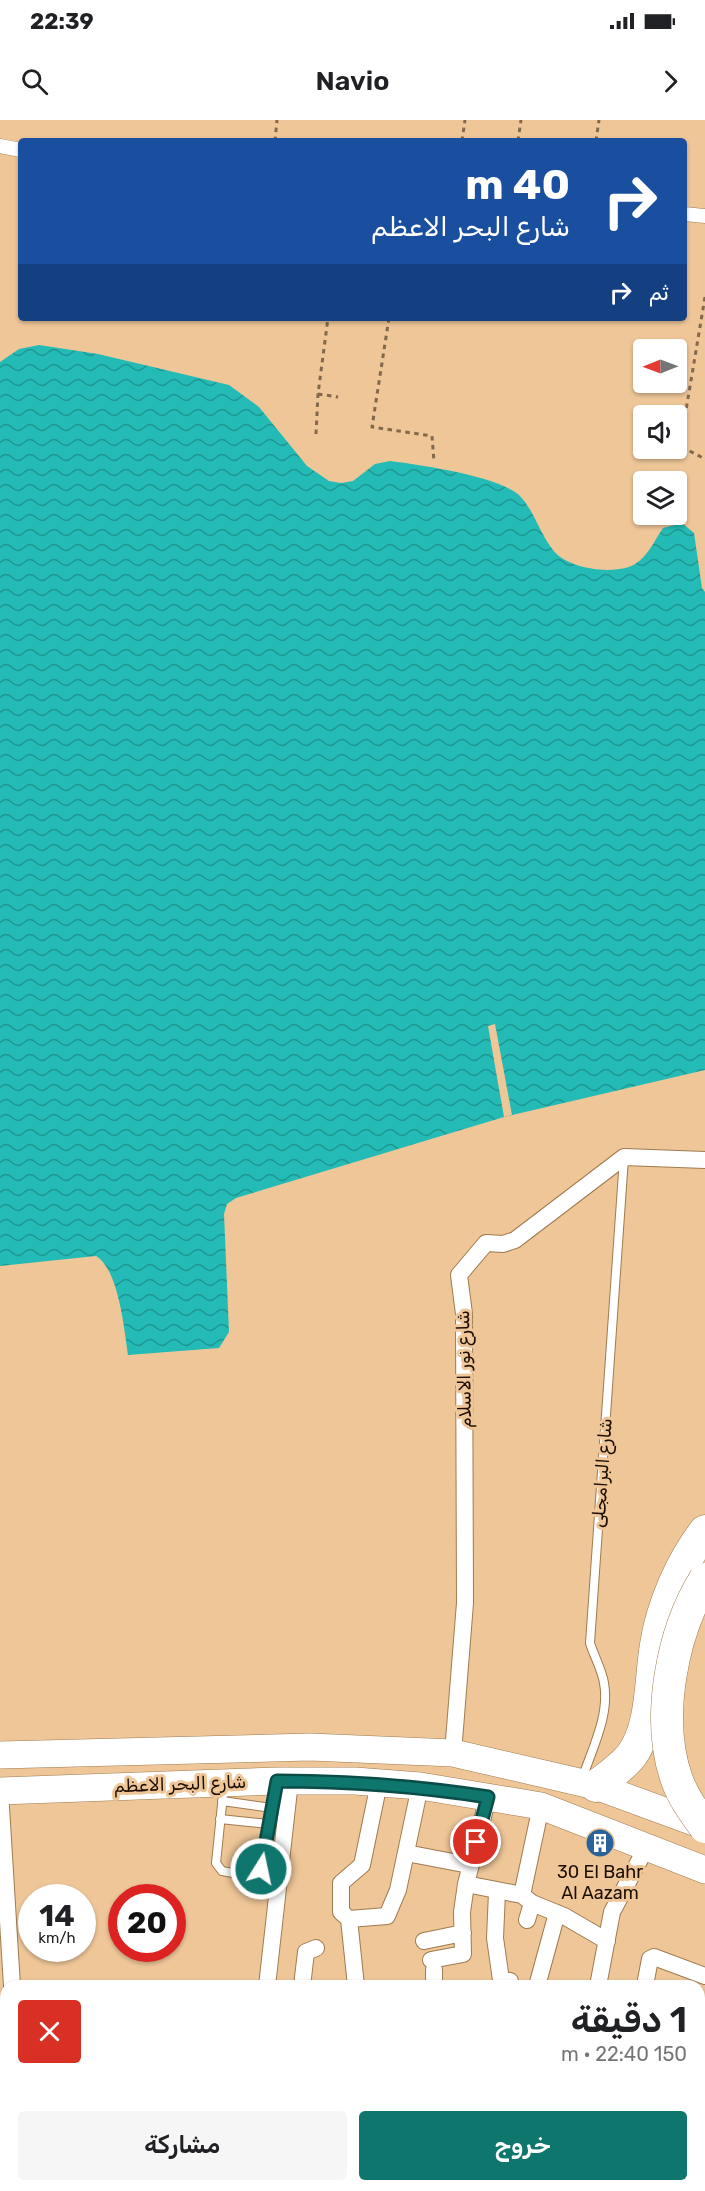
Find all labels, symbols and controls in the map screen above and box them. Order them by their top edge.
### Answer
text: 22:39 [30,8,94,35]
icon: search [18,65,51,98]
text: Navio [316,65,389,97]
icon: forward [654,65,687,98]
text: 40 m [465,160,570,210]
icon: right [591,162,669,240]
text: شارع البحر الاعظم [371,211,570,243]
icon: right [604,276,637,309]
text: ثم [649,279,669,306]
north arrow [633,339,687,393]
map controls [633,339,687,525]
button: sound [633,405,687,459]
button: layers [633,471,687,525]
street label: شارع نور الاسلام [452,1310,477,1428]
street label: شارع البرامجلى [587,1418,618,1529]
street label: شارع البحر الاعظم [113,1771,247,1798]
pin [450,1816,501,1867]
icon: arrive [459,1825,492,1858]
building icon: 30 El Bahr Al Aazam [584,1827,616,1859]
position arrow [229,1837,293,1901]
place label: 30 El Bahr Al Aazam [557,1861,643,1904]
speed limit sign: 20 [108,1884,186,1962]
text: 14 [39,1898,75,1934]
text: km/h [38,1929,76,1947]
text: 1 دقيقة [571,1998,687,2041]
button: close [18,2000,81,2063]
text: 150 m · 22:40 [561,2042,687,2066]
button: مشاركة [18,2111,347,2180]
button: خروج [359,2111,687,2180]

